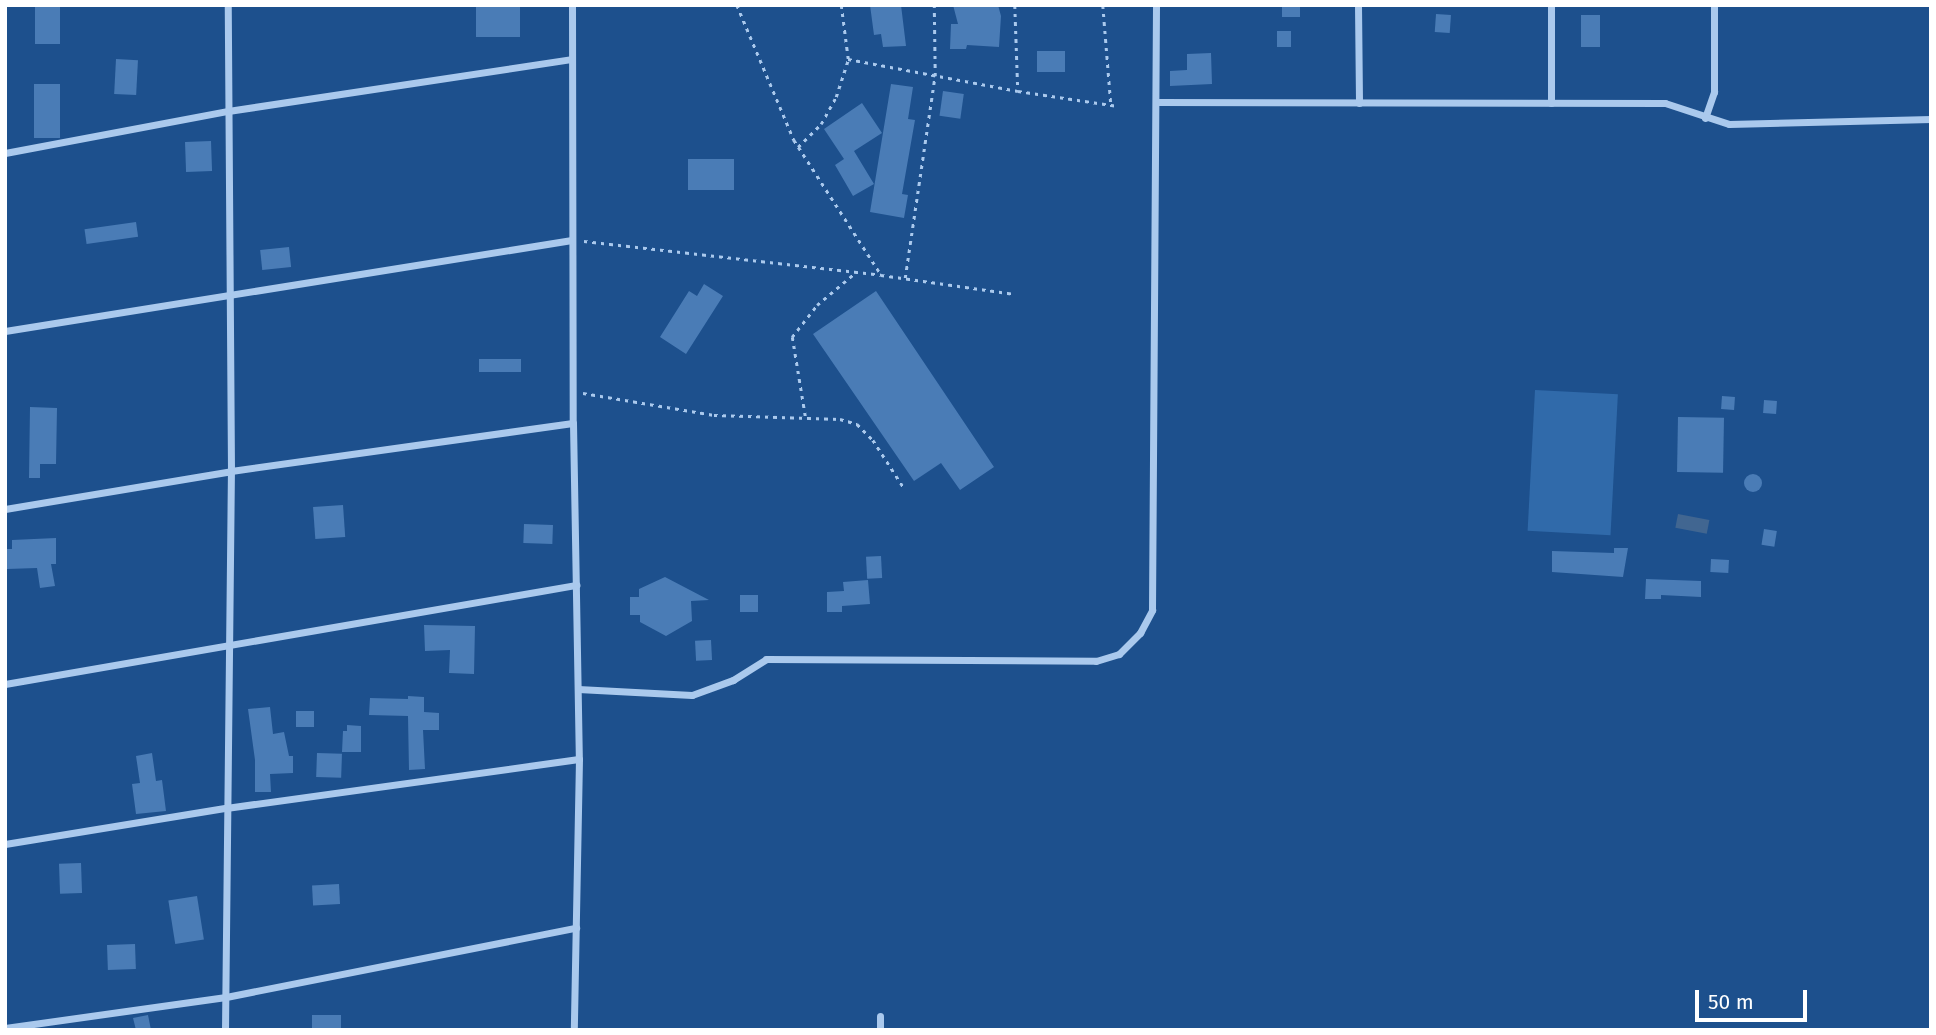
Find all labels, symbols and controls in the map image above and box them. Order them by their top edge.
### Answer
scale bar [1698,976,1810,1020]
text: 50 m [1708,989,1754,1015]

